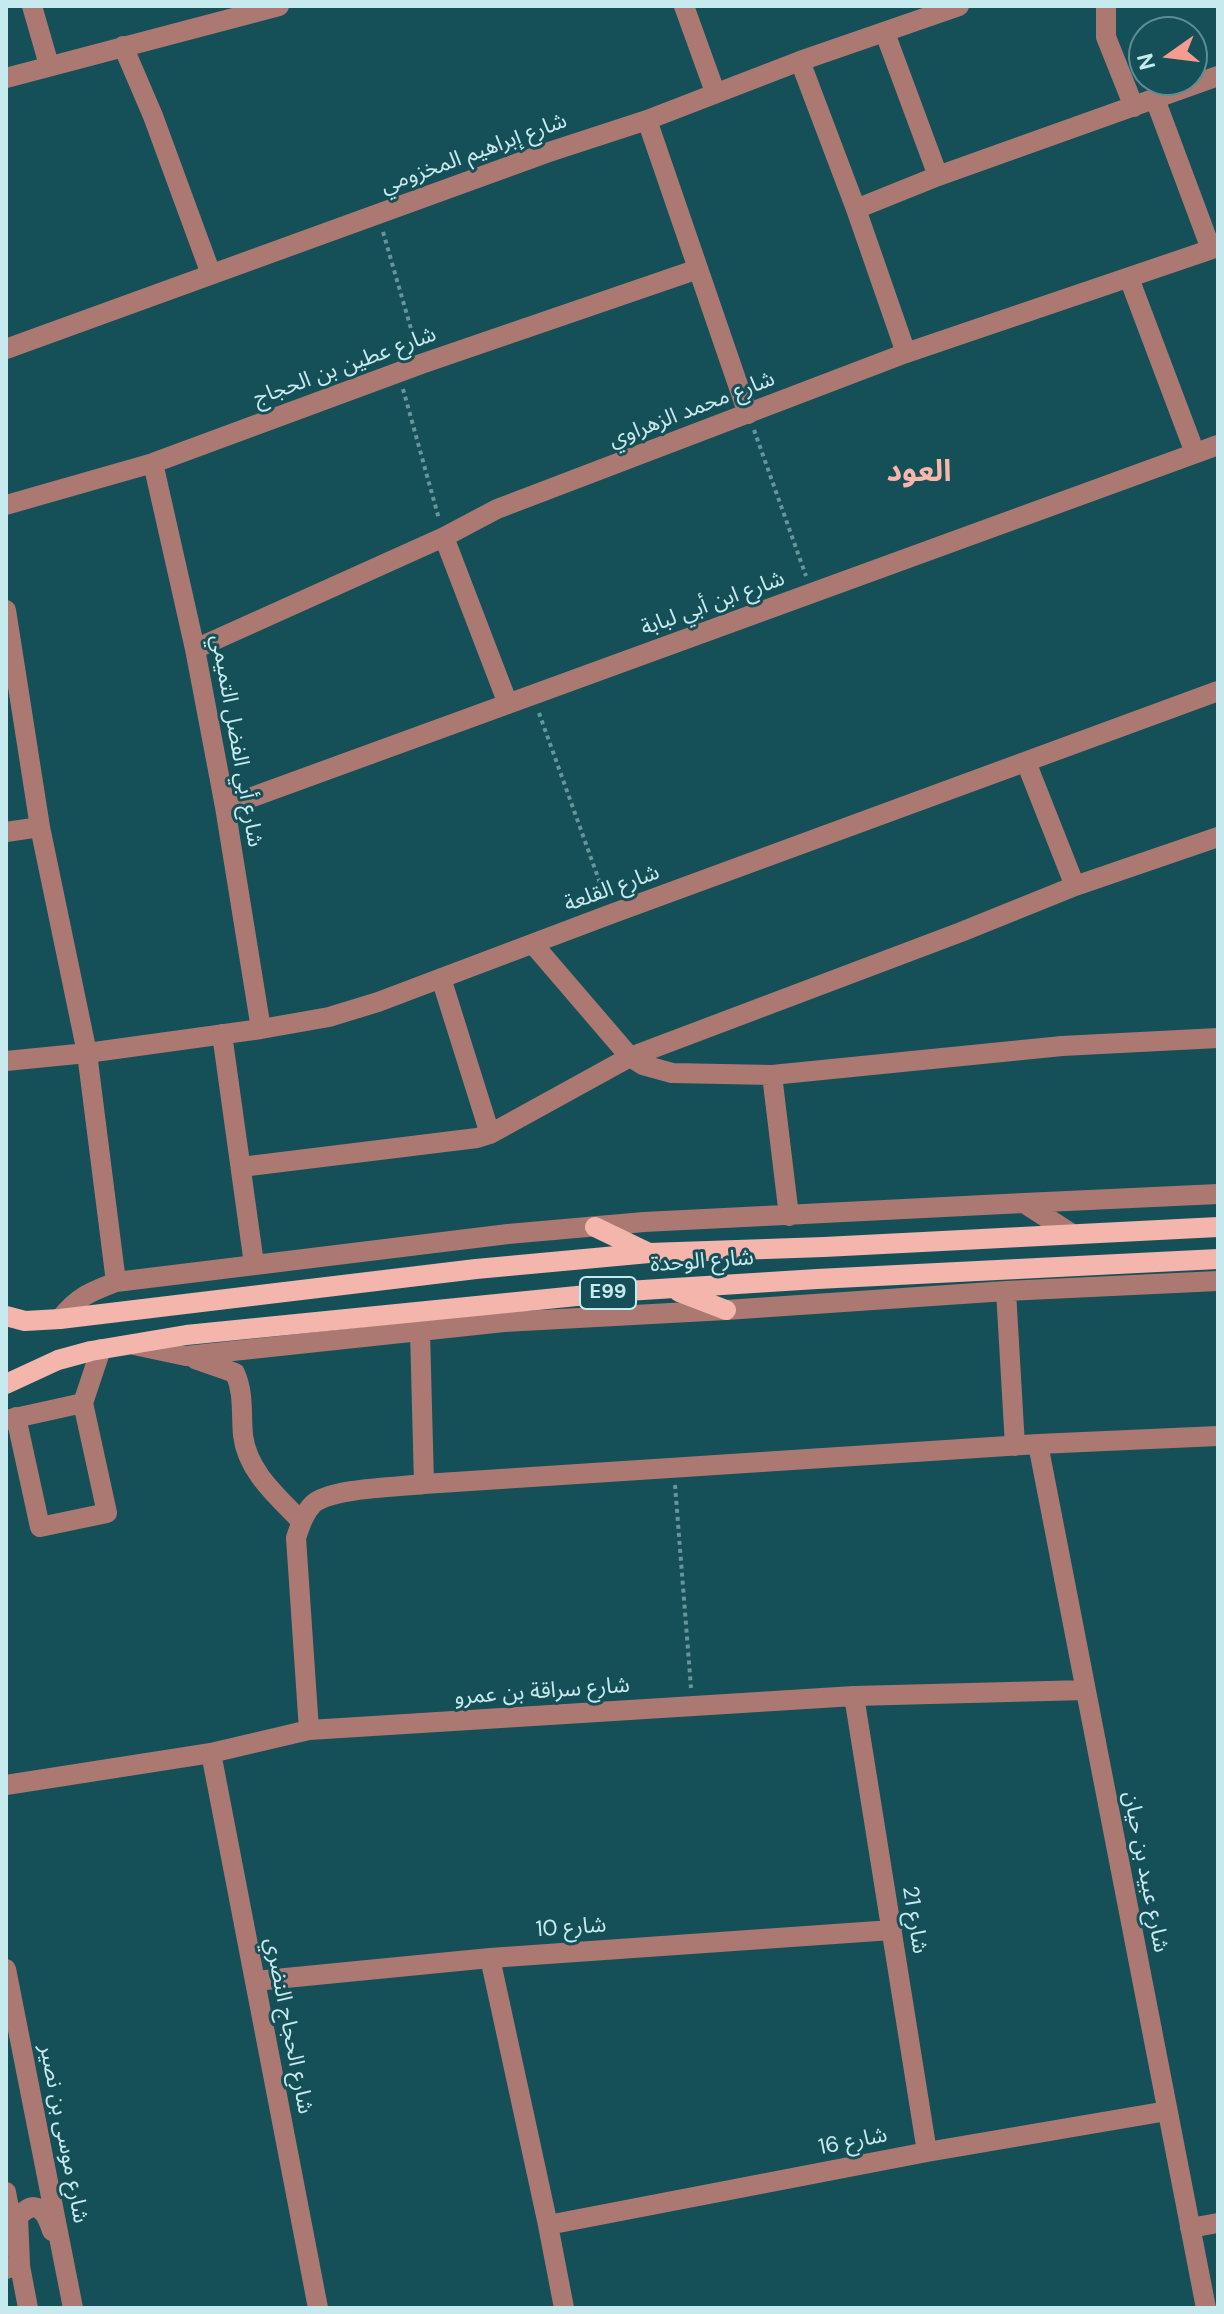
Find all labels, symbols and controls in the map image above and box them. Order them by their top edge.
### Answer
north arrow [1128,16,1208,96]
text: N [1130,50,1162,73]
street label: شارع إبراهيم المخزومي [377,108,571,200]
street label: شارع عطين بن الحجاج [250,322,440,412]
street label: شارع محمد الزهراوي [605,366,779,454]
district label: العود [887,455,951,491]
street label: شارع ابن أبي لبابة [637,566,789,642]
street label: شارع أبي الفضل التميمي [204,633,268,849]
street label: شارع القلعة [561,860,663,918]
street label: شارع الوحدة [649,1245,755,1279]
road number: E99 [580,1277,636,1309]
street label: شارع سراقة بن عمرو [453,1673,631,1711]
street label: شارع عبيد بن حيان [1116,1789,1174,1955]
street label: شارع 21 [896,1884,932,1956]
street label: شارع 10 [535,1912,607,1944]
street label: شارع الحجاج النضري [258,1936,318,2116]
street label: شارع موسى بن نصير [33,2042,93,2226]
street label: شارع 16 [816,2122,890,2162]

